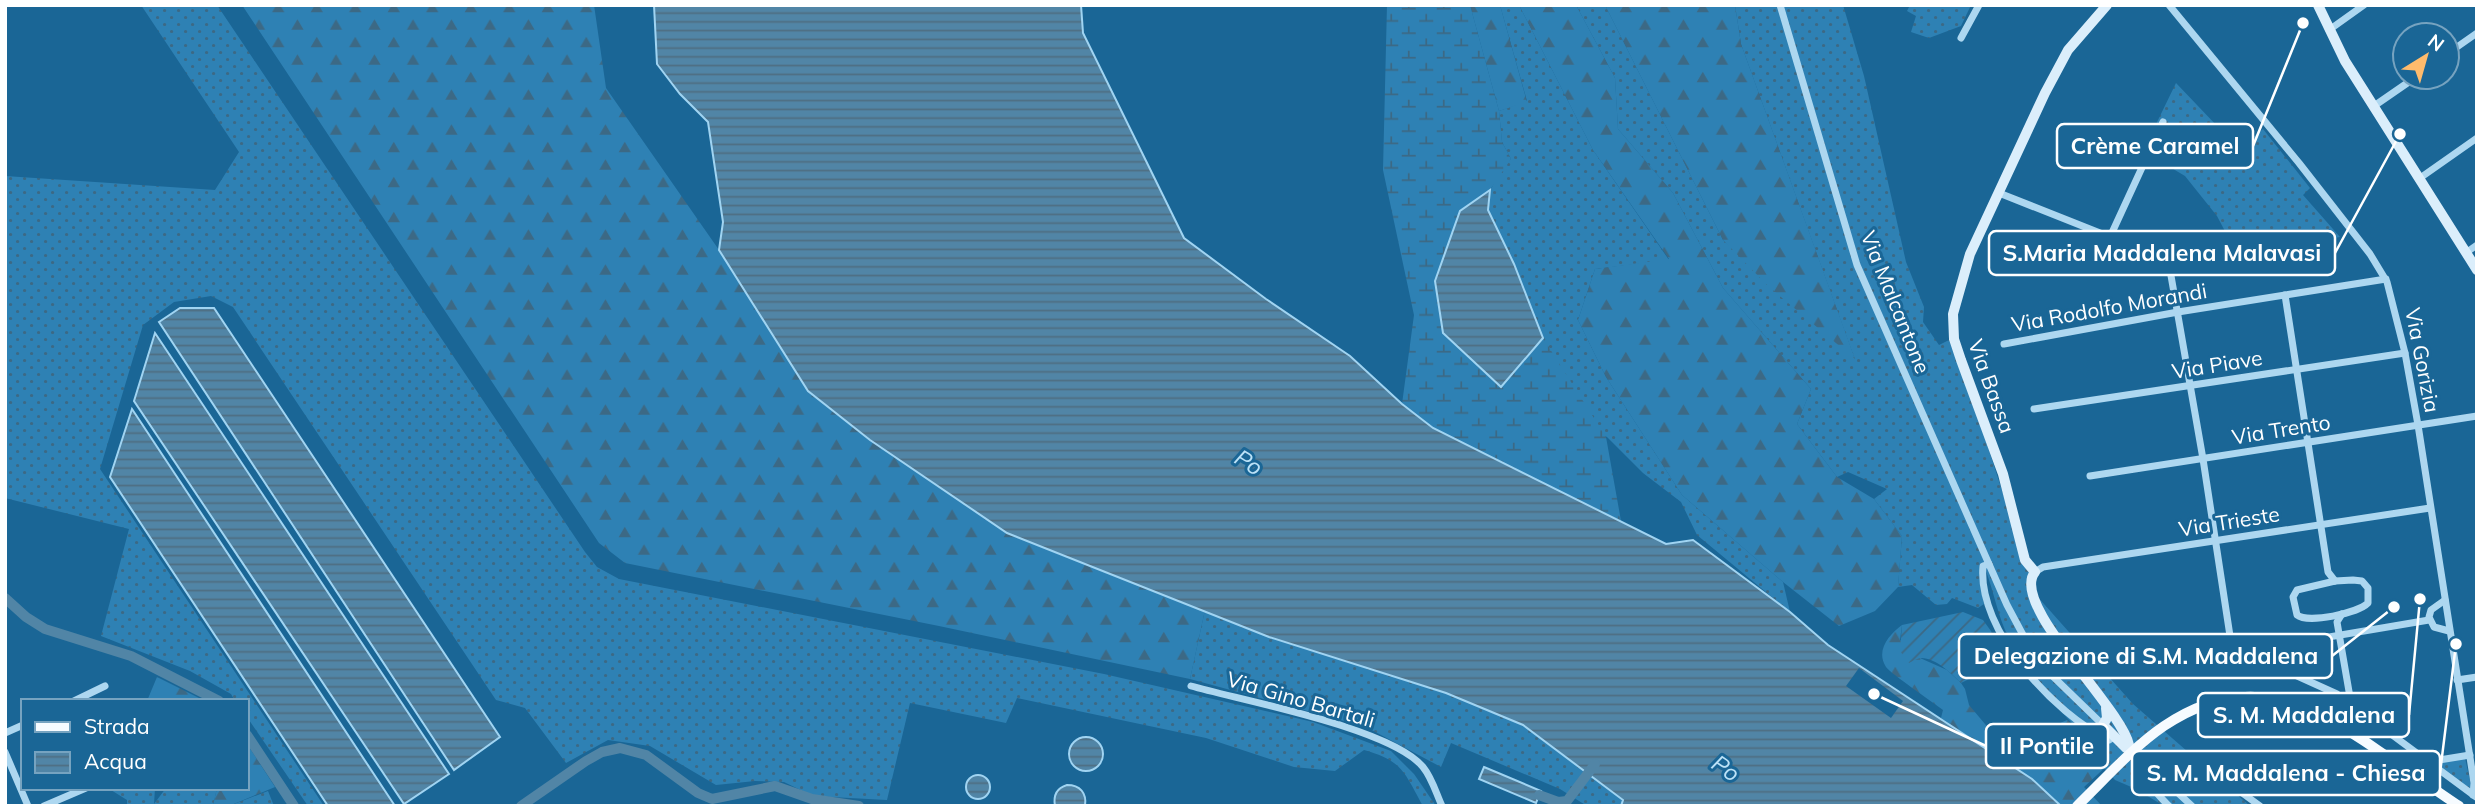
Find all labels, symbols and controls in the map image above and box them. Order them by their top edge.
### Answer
north arrow [2391,21,2461,91]
text: N [2423,29,2449,56]
callout: Crème Caramel [2057,124,2253,168]
text: Crème Caramel [2071,131,2239,160]
street label: Via Malcantone [1856,227,1936,377]
callout: S.Maria Maddalena Malavasi [1989,231,2335,275]
text: S.Maria Maddalena Malavasi [2003,238,2321,267]
street label: Via Rodolfo Morandi [2009,277,2209,337]
street label: Via Gorizia [2400,305,2446,415]
street label: Via Bassa [1963,335,2021,437]
street label: Via Piave [2170,344,2264,384]
street label: Via Trento [2230,408,2332,450]
water label: Po [1230,442,1268,482]
street label: Via Trieste [2177,500,2281,542]
callout: Delegazione di S.M. Maddalena [1959,634,2332,678]
text: Delegazione di S.M. Maddalena [1974,641,2318,670]
street label: Via Gino Bartali [1224,665,1378,733]
callout: S. M. Maddalena [2198,693,2409,737]
legend [21,699,248,790]
text: S. M. Maddalena [2213,700,2395,729]
text: Strada [84,713,150,739]
callout: Il Pontile [1986,724,2108,768]
text: Il Pontile [2000,731,2094,760]
text: Acqua [84,748,147,774]
water label: Po [1706,748,1746,788]
callout: S. M. Maddalena - Chiesa [2132,751,2440,795]
text: S. M. Maddalena - Chiesa [2146,758,2426,787]

